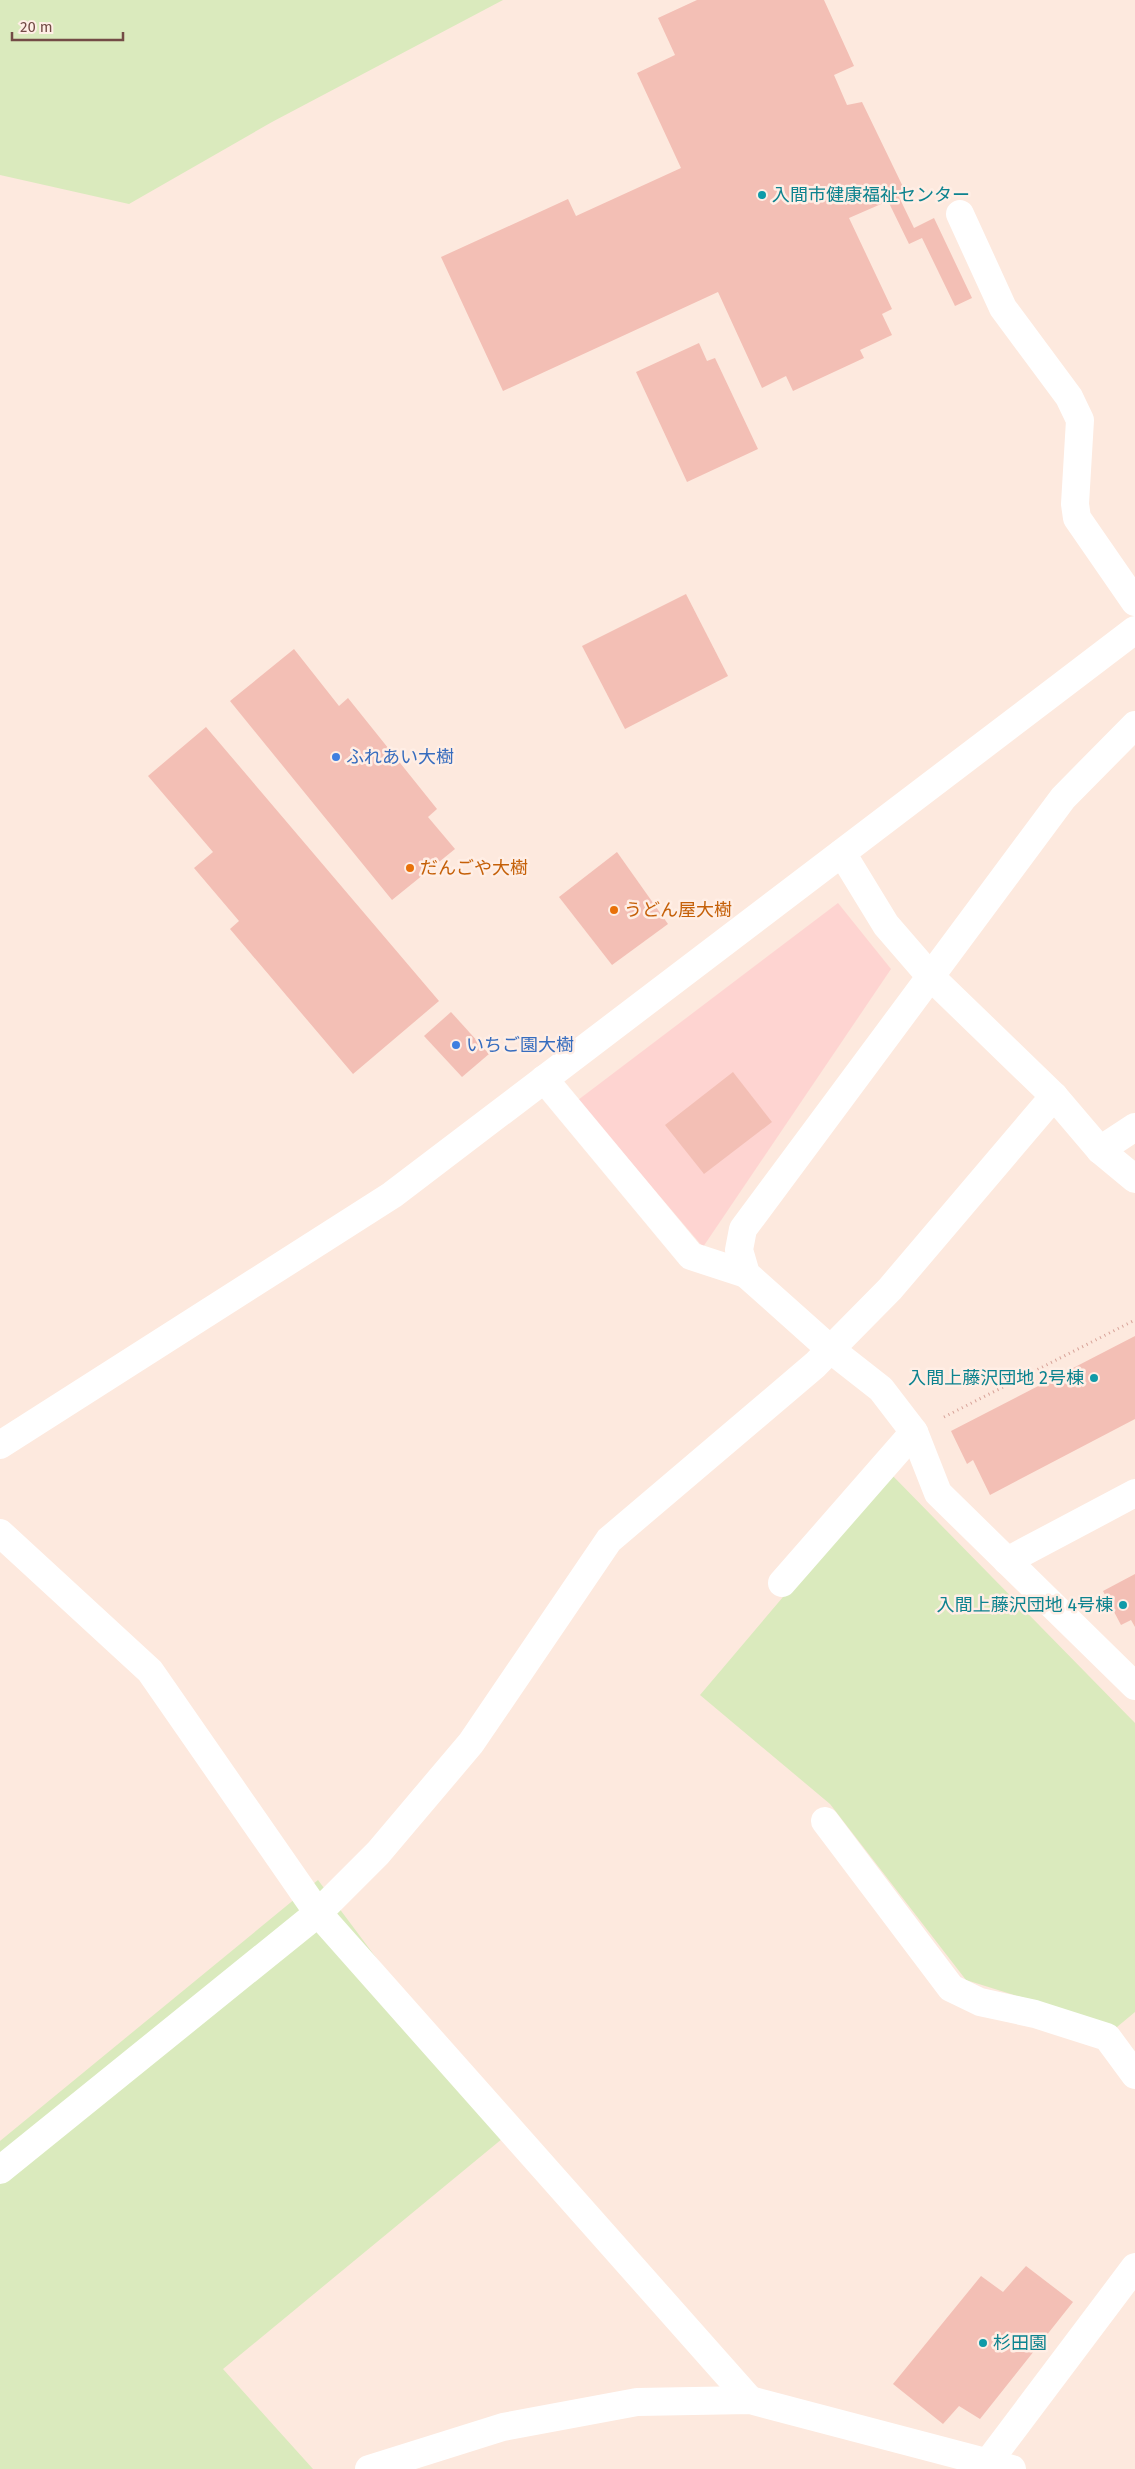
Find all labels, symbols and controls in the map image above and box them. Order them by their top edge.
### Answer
scale bar [12,10,124,42]
text: 20 m [20,18,53,36]
place label: 入間市健康福祉センター [772,184,970,206]
marker: 入間市健康福祉センター [756,189,768,201]
place label: ふれあい大樹 [346,746,454,768]
marker: ふれあい大樹 [330,751,342,763]
place label: だんごや大樹 [420,857,528,879]
marker: だんごや大樹 [404,862,416,874]
place label: うどん屋大樹 [624,899,732,921]
marker: うどん屋大樹 [608,904,620,916]
place label: いちご園大樹 [466,1034,574,1056]
marker: いちご園大樹 [450,1039,462,1051]
place label: 入間上藤沢団地 2号棟 [908,1367,1084,1389]
marker: 入間上藤沢団地 2号棟 [1088,1372,1100,1384]
place label: 入間上藤沢団地 4号棟 [937,1594,1113,1616]
marker: 入間上藤沢団地 4号棟 [1117,1599,1129,1611]
place label: 杉田園 [993,2332,1047,2354]
marker: 杉田園 [977,2337,989,2349]

